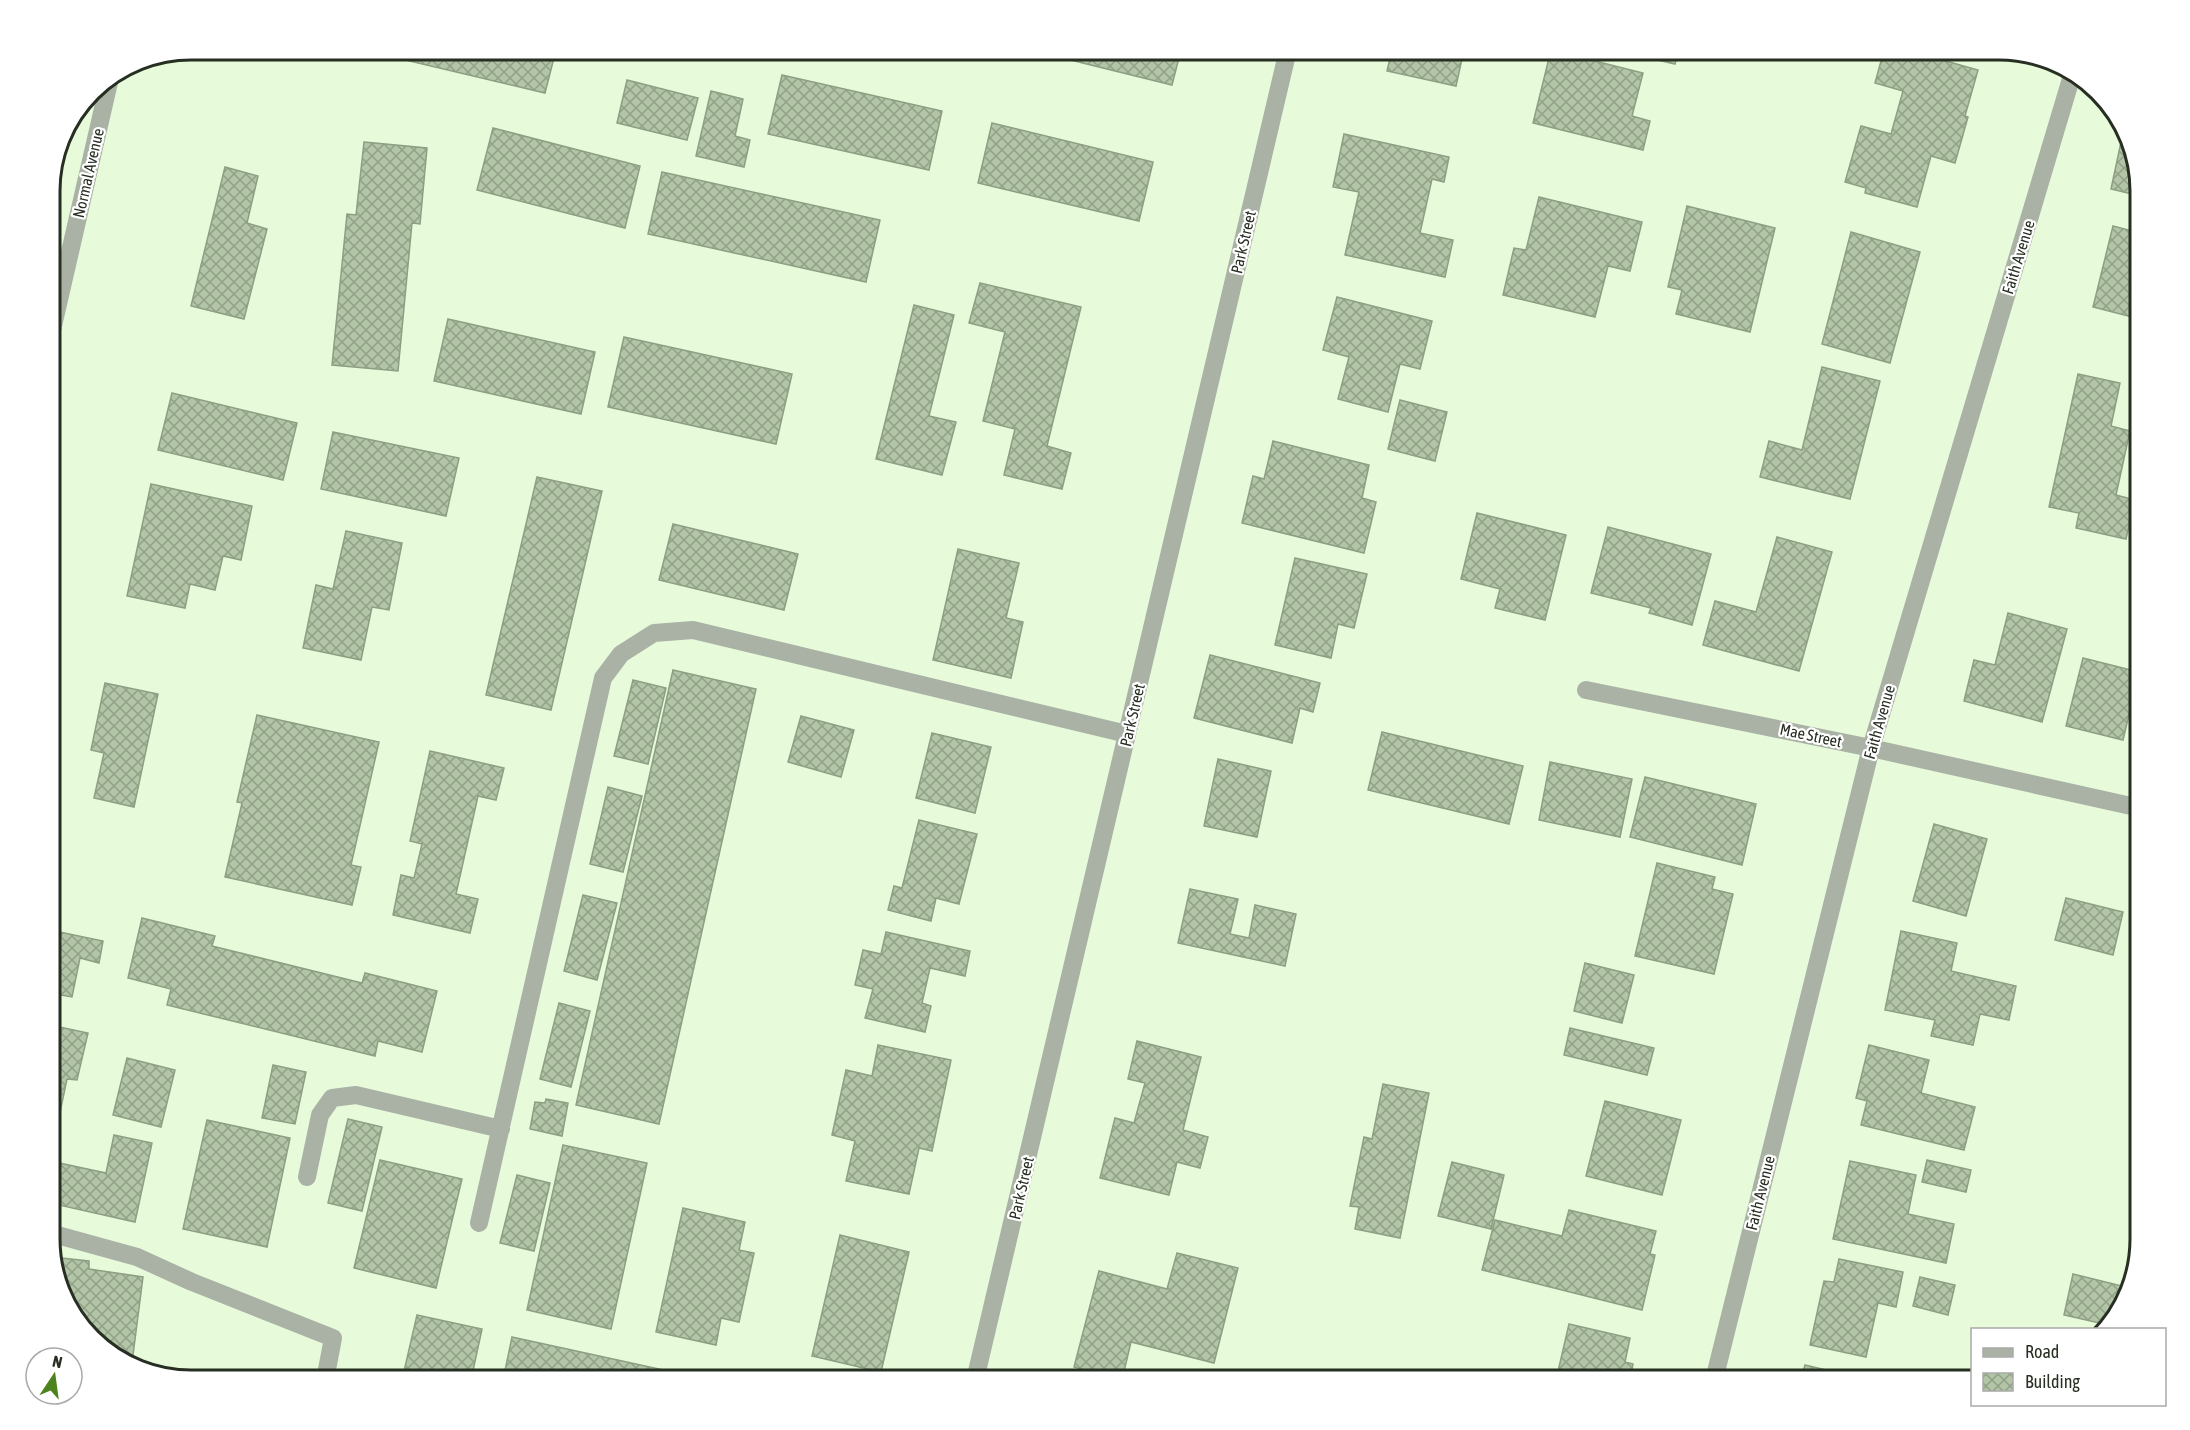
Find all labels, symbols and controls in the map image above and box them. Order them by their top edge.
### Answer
street label: Normal Avenue [69,126,107,220]
street label: Park Street [1227,208,1259,275]
street label: Faith Avenue [1998,218,2038,296]
street label: Park Street [1116,681,1148,748]
street label: Faith Avenue [1860,683,1898,761]
street label: Mae Street [1778,720,1844,750]
street label: Park Street [1005,1154,1037,1221]
street label: Faith Avenue [1742,1154,1778,1232]
legend [1971,1328,2166,1406]
text: Road [2025,1341,2059,1362]
north arrow [24,1346,84,1406]
text: N [51,1352,64,1371]
text: Building [2025,1371,2080,1392]

